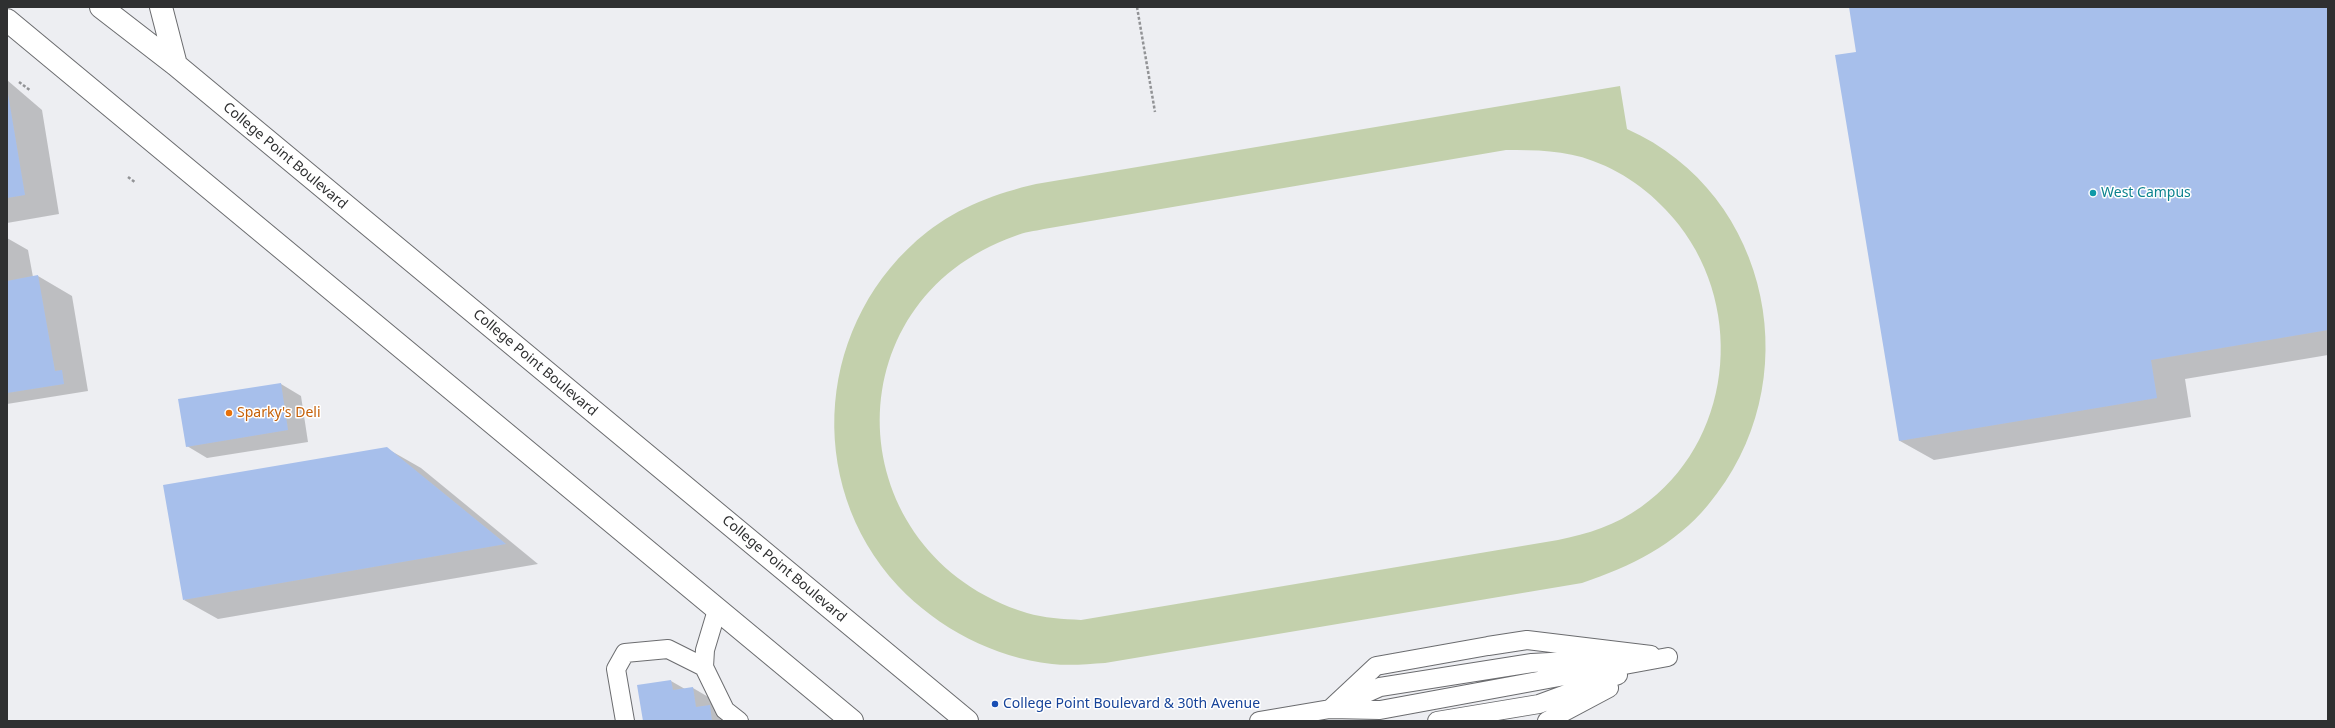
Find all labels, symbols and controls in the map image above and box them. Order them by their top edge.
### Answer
street label: College Point Boulevard [219,99,351,213]
place label: West Campus [2101,185,2191,201]
marker: West Campus [2088,188,2098,198]
street label: College Point Boulevard [469,306,601,420]
place label: Sparky's Deli [237,405,321,421]
marker: Sparky's Deli [224,408,234,418]
street label: College Point Boulevard [718,512,850,626]
place label: College Point Boulevard & 30th Avenue [1003,696,1260,712]
marker: College Point Boulevard & 30th Avenue [990,699,1000,709]

